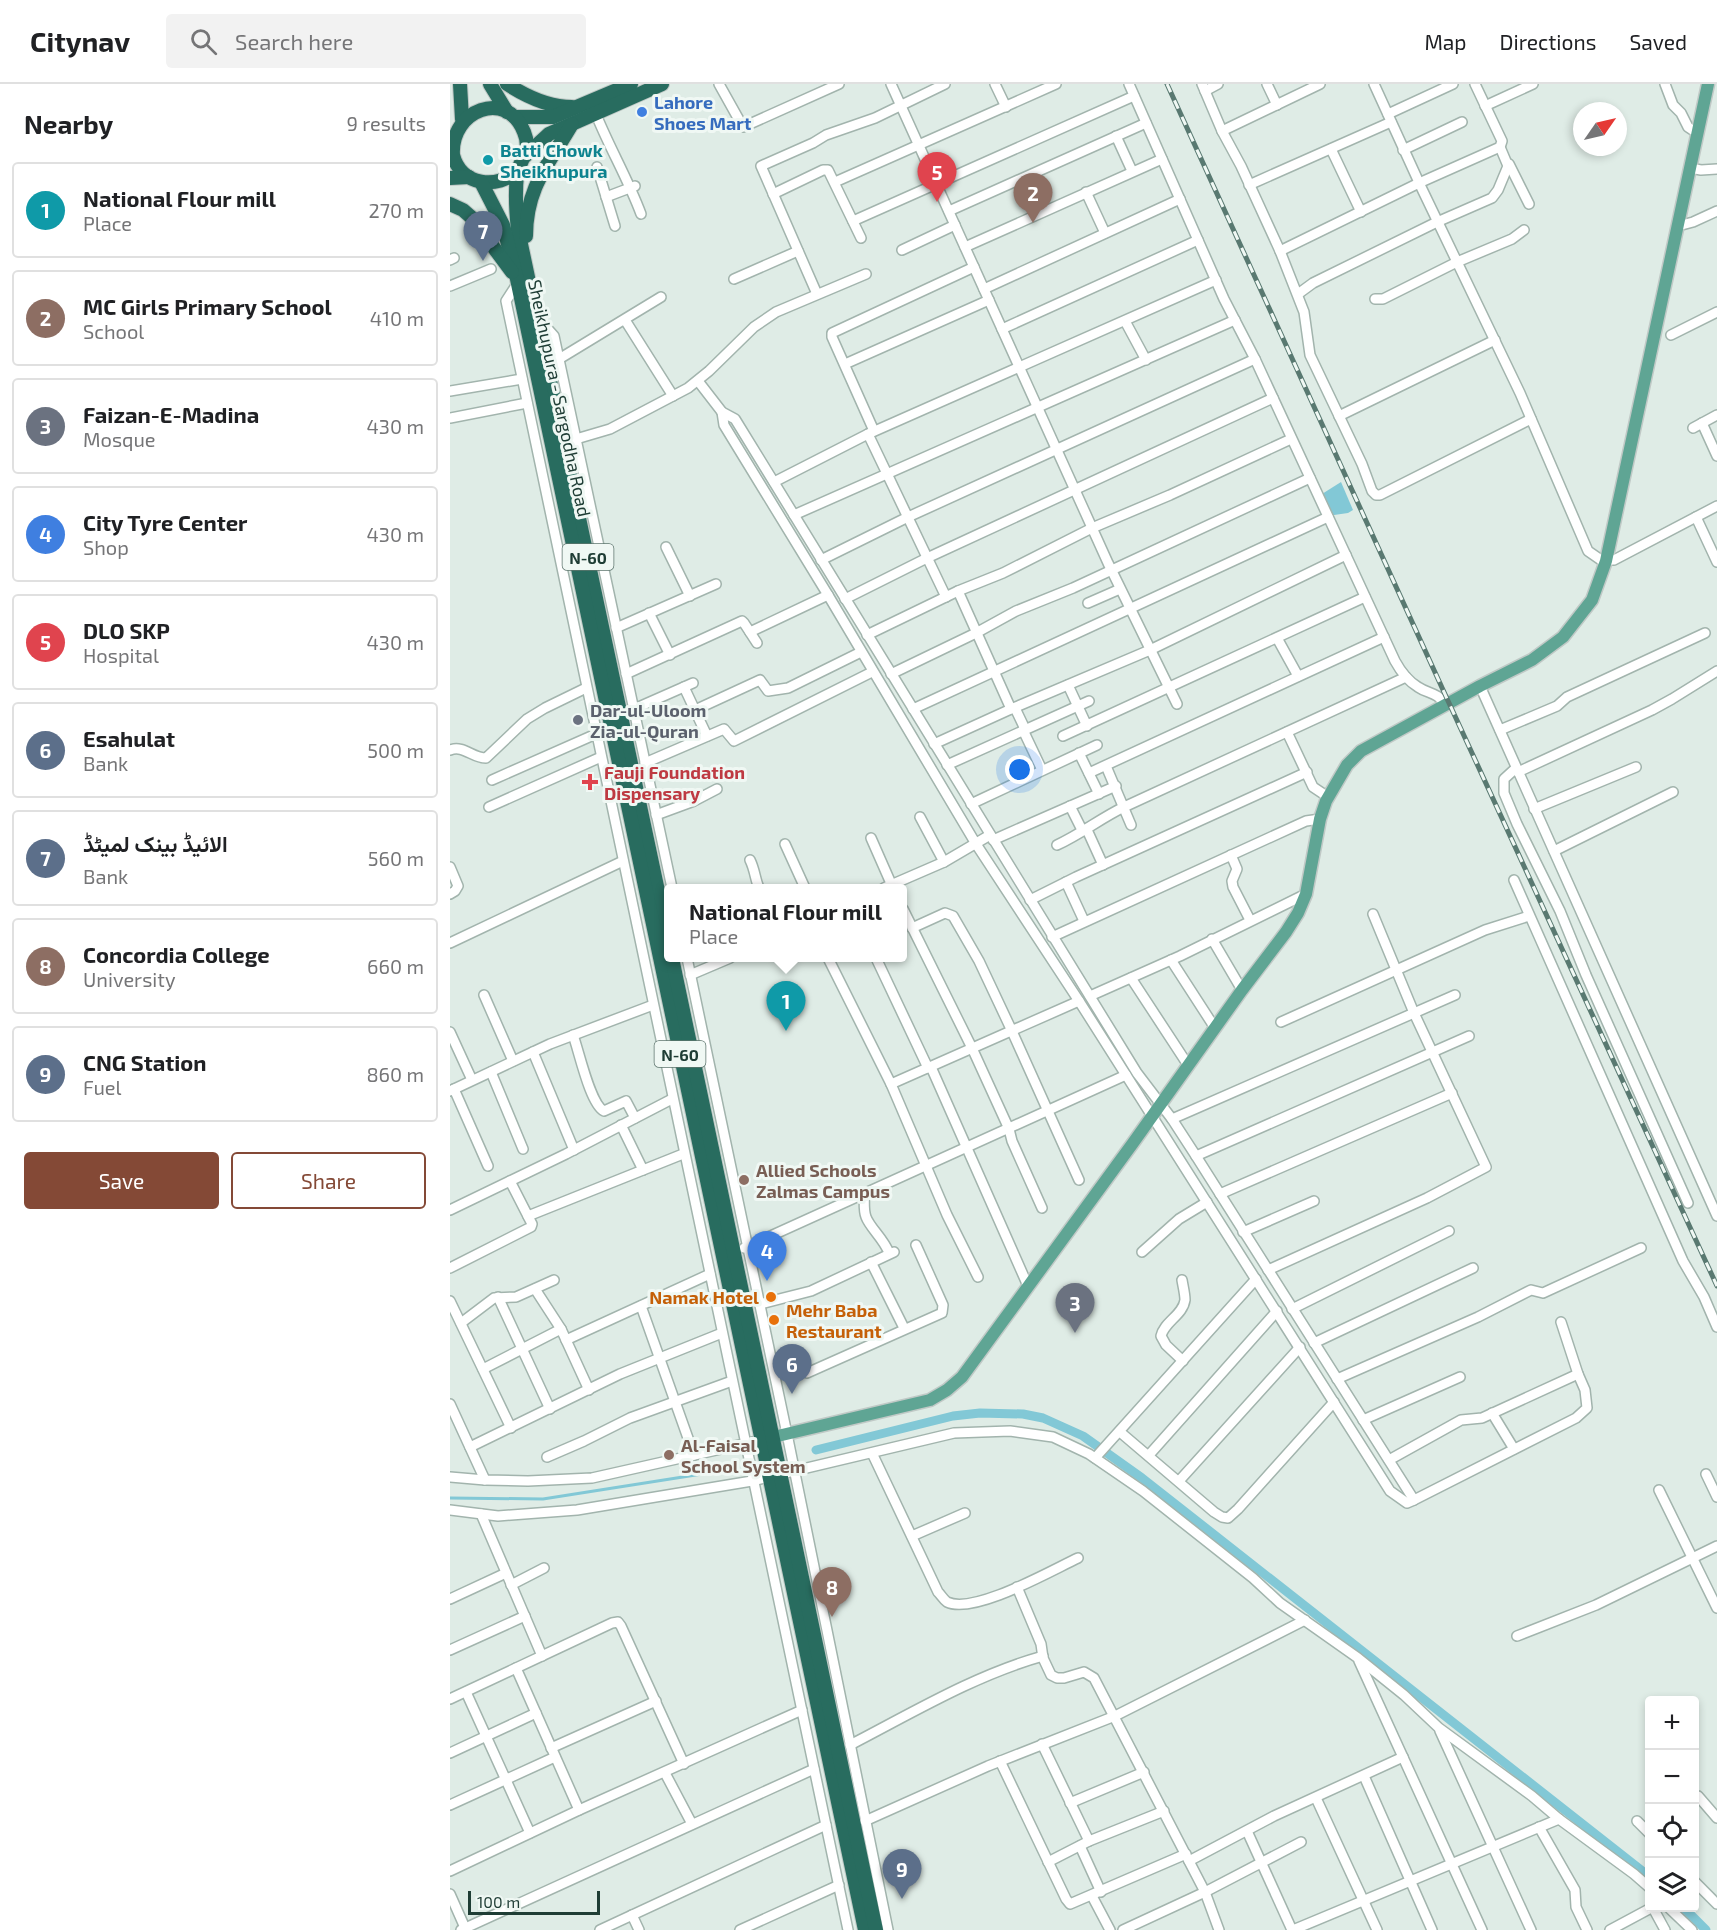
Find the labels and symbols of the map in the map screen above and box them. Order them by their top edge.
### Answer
place label: Lahore Shoes Mart [654,91,752,134]
north arrow [1573,102,1627,156]
marker: Lahore Shoes Mart [635,105,649,119]
place label: Batti Chowk Sheikhupura [500,139,607,182]
pin: 5 [918,152,956,202]
marker: Batti Chowk Sheikhupura [481,153,495,167]
pin: 2 [1014,174,1052,223]
pin: 7 [464,212,502,261]
street label: Sheikhupura - Sargodha Road [524,277,596,519]
road number: N-60 [562,544,614,570]
place label: Dar-ul-Uloom Zia-ul-Quran [590,699,706,742]
marker: Dar-ul-Uloom Zia-ul-Quran [571,713,585,727]
your location [1005,755,1034,784]
place label: Fauji Foundation Dispensary [604,761,745,804]
marker: Fauji Foundation Dispensary [581,773,599,791]
pin: 1 [766,982,806,1031]
road number: N-60 [654,1041,706,1067]
place label: Allied Schools Zalmas Campus [756,1159,890,1202]
marker: Allied Schools Zalmas Campus [737,1173,751,1187]
pin: 4 [748,1232,786,1281]
pin: 3 [1056,1284,1094,1333]
place label: Namak Hotel [649,1286,759,1308]
marker: Namak Hotel [764,1290,778,1304]
place label: Mehr Baba Restaurant [786,1299,882,1342]
marker: Mehr Baba Restaurant [767,1313,781,1327]
pin: 6 [772,1344,812,1394]
place label: Al-Faisal School System [681,1434,806,1477]
marker: Al-Faisal School System [662,1448,676,1462]
pin: 8 [812,1568,851,1617]
pin: 9 [882,1850,922,1899]
scale bar [468,1888,600,1916]

